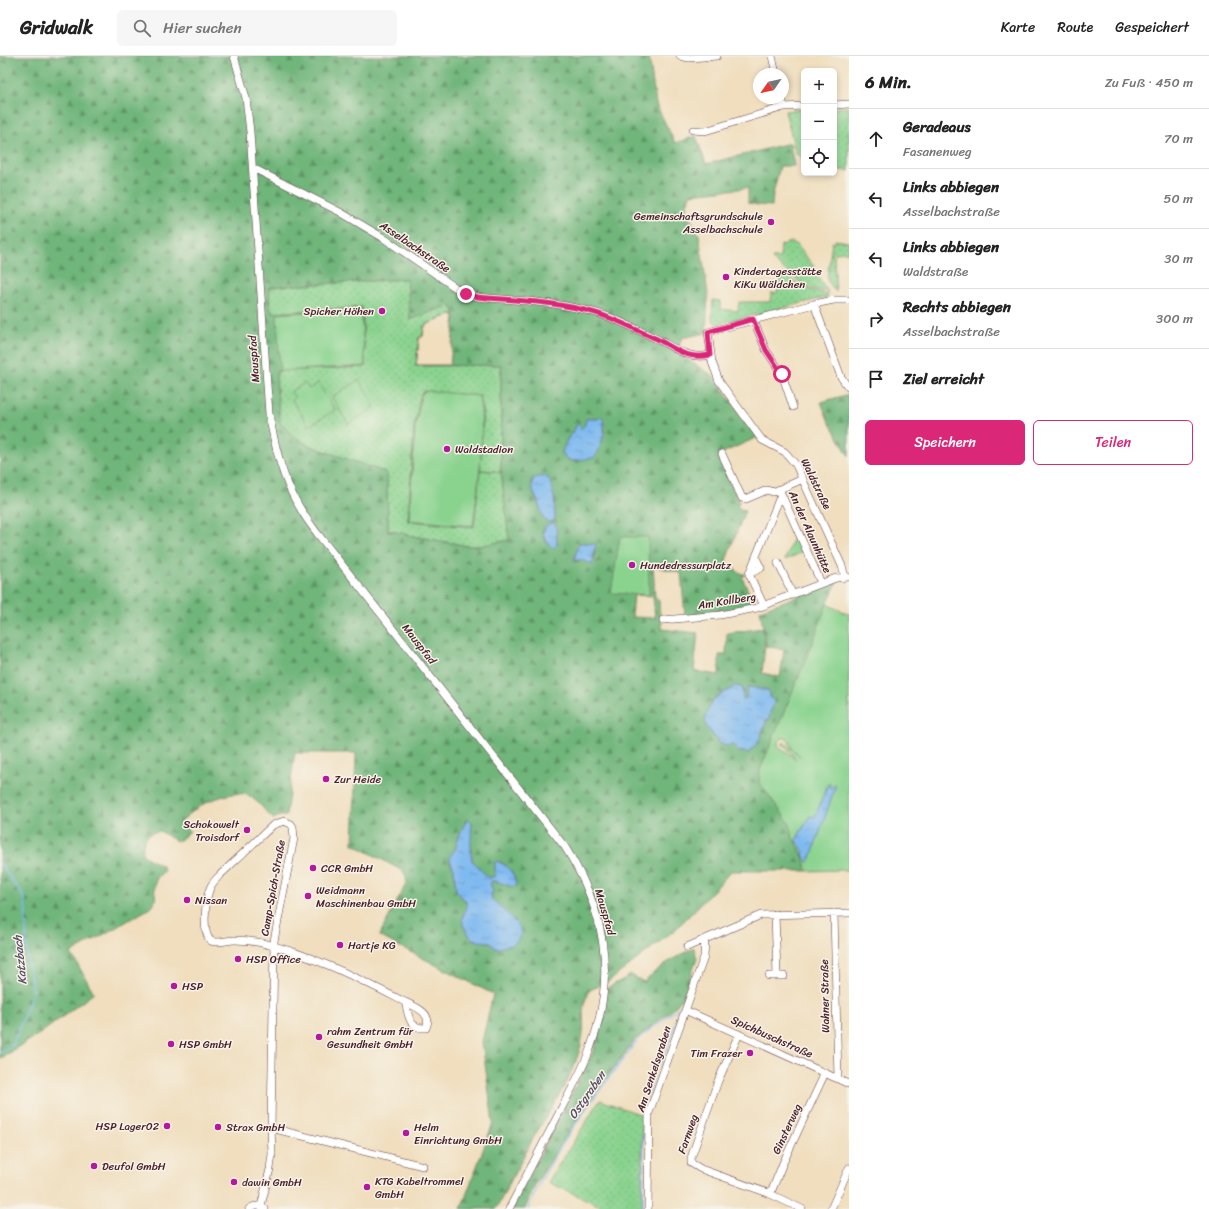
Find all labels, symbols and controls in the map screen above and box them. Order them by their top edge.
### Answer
search box [117,10,397,46]
text: Gridwalk [20,11,93,44]
text: Hier suchen [163,15,242,41]
text: Karte [1001,15,1035,40]
text: Route [1057,15,1093,40]
text: Gespeichert [1115,15,1189,40]
icon: search [131,17,153,39]
text: 6 Min. [865,67,912,97]
north arrow [753,68,789,104]
map controls [801,68,837,176]
button: + [801,68,837,104]
text: Zu Fuß · 450 m [1105,71,1193,94]
button: − [801,104,837,140]
text: Geradeaus [903,114,971,140]
text: 70 m [1164,127,1193,150]
icon: ahead [865,128,887,150]
button: locate [801,140,837,176]
text: Fasanenweg [903,140,972,163]
text: Links abbiegen [903,174,999,200]
text: 50 m [1163,187,1193,210]
icon: left [865,188,887,210]
text: Asselbachstraße [903,200,1000,223]
place label: Gemeinschaftsgrundschule Asselbachschule [634,207,763,239]
street label: Asselbachstraße [375,216,455,278]
marker: Gemeinschaftsgrundschule Asselbachschule [766,217,776,227]
text: Links abbiegen [903,234,999,260]
text: 30 m [1164,247,1193,270]
icon: left [865,248,887,270]
text: Waldstraße [903,260,968,283]
place label: Kindertagesstätte KiKu Wäldchen [734,262,822,294]
marker: Kindertagesstätte KiKu Wäldchen [721,272,731,282]
route end [457,285,475,303]
text: Rechts abbiegen [903,294,1011,320]
place label: Spicher Höhen [304,302,374,321]
marker: Spicher Höhen [377,306,387,316]
text: 300 m [1156,307,1193,330]
icon: right [865,308,887,330]
text: Asselbachstraße [903,320,1000,343]
street label: Mauspfad [243,334,265,383]
route start [773,365,791,383]
text: Ziel erreicht [903,366,984,392]
icon: arrive [865,368,887,390]
button: Speichern [865,420,1025,465]
button: Teilen [1033,420,1193,465]
place label: Waldstadion [455,440,513,459]
marker: Waldstadion [442,444,452,454]
street label: Waldstraße [795,455,837,514]
street label: An der Alaunhütte [783,487,837,577]
place label: Hundedressurplatz [640,556,732,575]
marker: Hundedressurplatz [627,560,637,570]
street label: Am Kollberg [695,587,758,615]
street label: Mauspfad [397,619,442,669]
place label: Zur Heide [334,770,382,789]
marker: Zur Heide [321,774,331,784]
place label: Schokowelt Troisdorf [183,815,240,847]
marker: Schokowelt Troisdorf [242,825,252,835]
street label: Camp-Spich-Straße [255,838,291,938]
place label: CCR GmbH [321,859,373,878]
marker: CCR GmbH [308,863,318,873]
place label: Weidmann Maschinenbau GmbH [316,881,416,913]
street label: Mauspfad [589,887,621,939]
place label: Nissan [195,891,227,910]
marker: Weidmann Maschinenbau GmbH [303,891,313,901]
marker: Nissan [182,895,192,905]
water label: Katzbach [6,933,33,986]
place label: Hartje KG [348,936,396,955]
marker: Hartje KG [335,940,345,950]
place label: HSP Office [246,950,301,969]
marker: HSP Office [233,954,243,964]
street label: Wahner Straße [815,959,835,1033]
place label: HSP [182,977,204,996]
marker: HSP [169,981,179,991]
street label: Spichbuschstraße [728,1010,816,1064]
place label: rahm Zentrum für Gesundheit GmbH [327,1022,414,1054]
street label: Am Senkelsgraben [631,1023,677,1116]
marker: rahm Zentrum für Gesundheit GmbH [314,1032,324,1042]
place label: HSP GmbH [179,1035,232,1054]
marker: HSP GmbH [166,1039,176,1049]
place label: Tim Frazer [690,1044,743,1063]
marker: Tim Frazer [745,1048,755,1058]
water label: Ostgraben [562,1065,613,1124]
street label: Ginsterweg [767,1100,807,1157]
street label: Farnweg [672,1111,704,1156]
place label: HSP Lager02 [96,1117,160,1136]
place label: Strax GmbH [226,1118,285,1137]
place label: Helm Einrichtung GmbH [414,1118,502,1150]
marker: HSP Lager02 [162,1121,172,1131]
marker: Strax GmbH [213,1122,223,1132]
marker: Helm Einrichtung GmbH [401,1128,411,1138]
place label: Deufol GmbH [102,1157,166,1176]
marker: Deufol GmbH [89,1161,99,1171]
place label: KTG Kabeltrommel GmbH [375,1172,465,1204]
place label: dawin GmbH [242,1173,302,1192]
marker: dawin GmbH [229,1177,239,1187]
marker: KTG Kabeltrommel GmbH [362,1182,372,1192]

